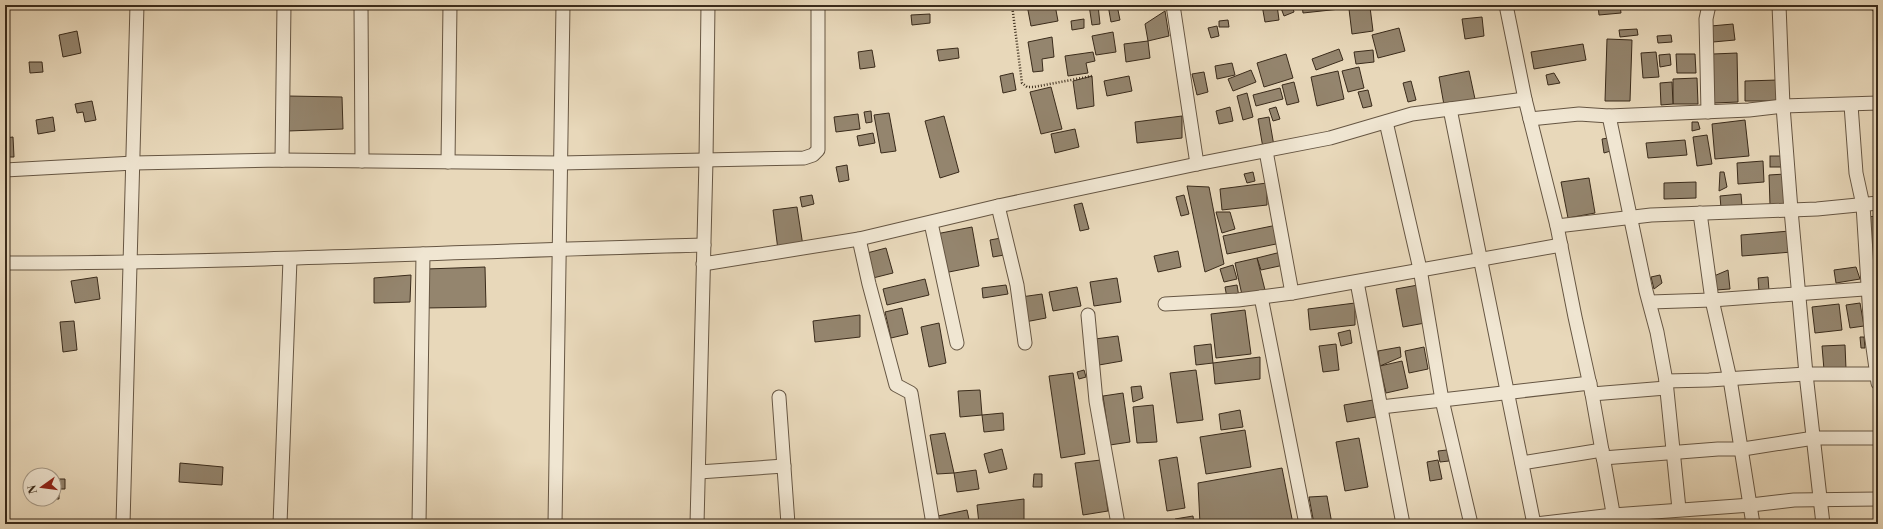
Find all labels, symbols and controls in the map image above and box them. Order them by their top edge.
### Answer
north arrow [22,467,62,507]
text: N [25,483,41,495]

